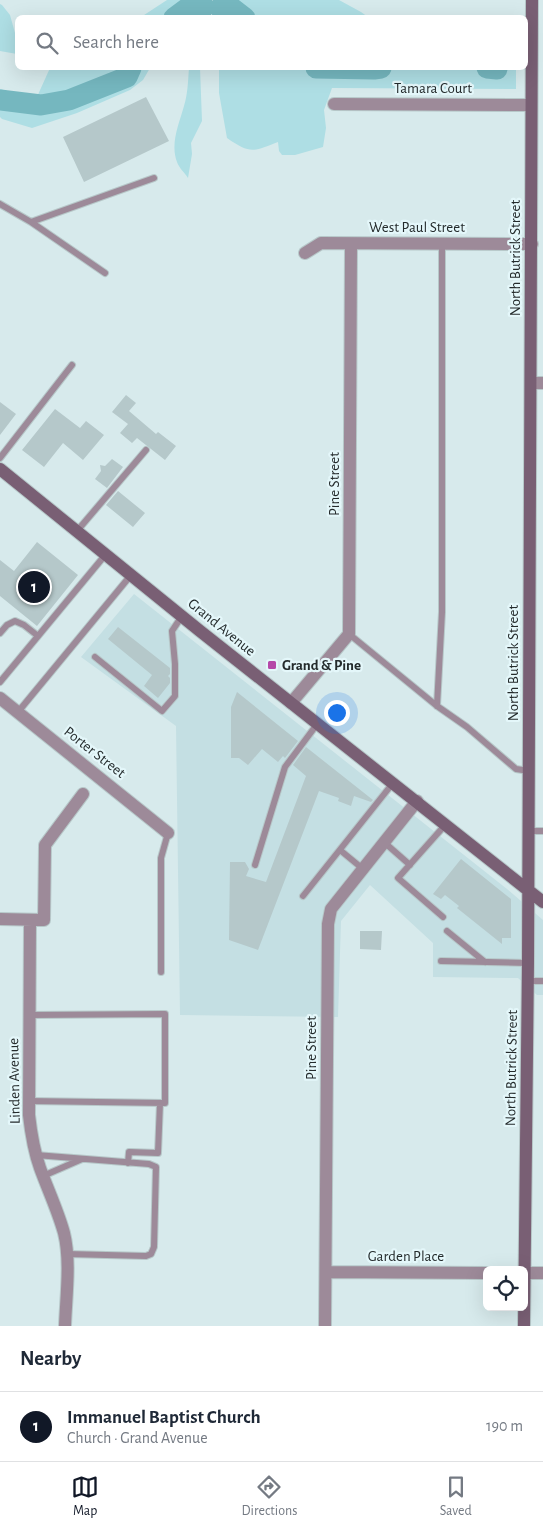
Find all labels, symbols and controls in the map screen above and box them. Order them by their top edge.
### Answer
search box [15,15,528,70]
icon: search [33,29,61,57]
text: Search here [73,33,159,52]
street label: Tamara Court [394,81,472,96]
street label: North Butrick Street [508,200,523,316]
street label: West Paul Street [369,220,465,235]
street label: Pine Street [327,452,342,516]
pin: 1 [18,568,50,606]
street label: Grand Avenue [185,596,258,659]
street label: North Butrick Street [506,605,521,721]
place label: Grand & Pine [282,658,361,673]
marker: Grand & Pine [266,659,278,671]
your location [324,700,350,726]
street label: Porter Street [61,724,128,781]
street label: North Butrick Street [503,1009,520,1126]
street label: Pine Street [304,1016,319,1080]
street label: Linden Avenue [6,1038,23,1124]
street label: Garden Place [368,1249,444,1264]
map controls [483,1266,528,1311]
button: locate [483,1266,528,1311]
text: Nearby [20,1348,81,1369]
text: Immanuel Baptist Church [67,1408,261,1427]
text: 1 [33,1418,39,1434]
text: 190 m [486,1418,523,1434]
text: Church · Grand Avenue [67,1430,208,1446]
tab: Map [71,1473,99,1520]
tab: Directions [242,1473,297,1520]
tab: Saved [440,1473,472,1520]

